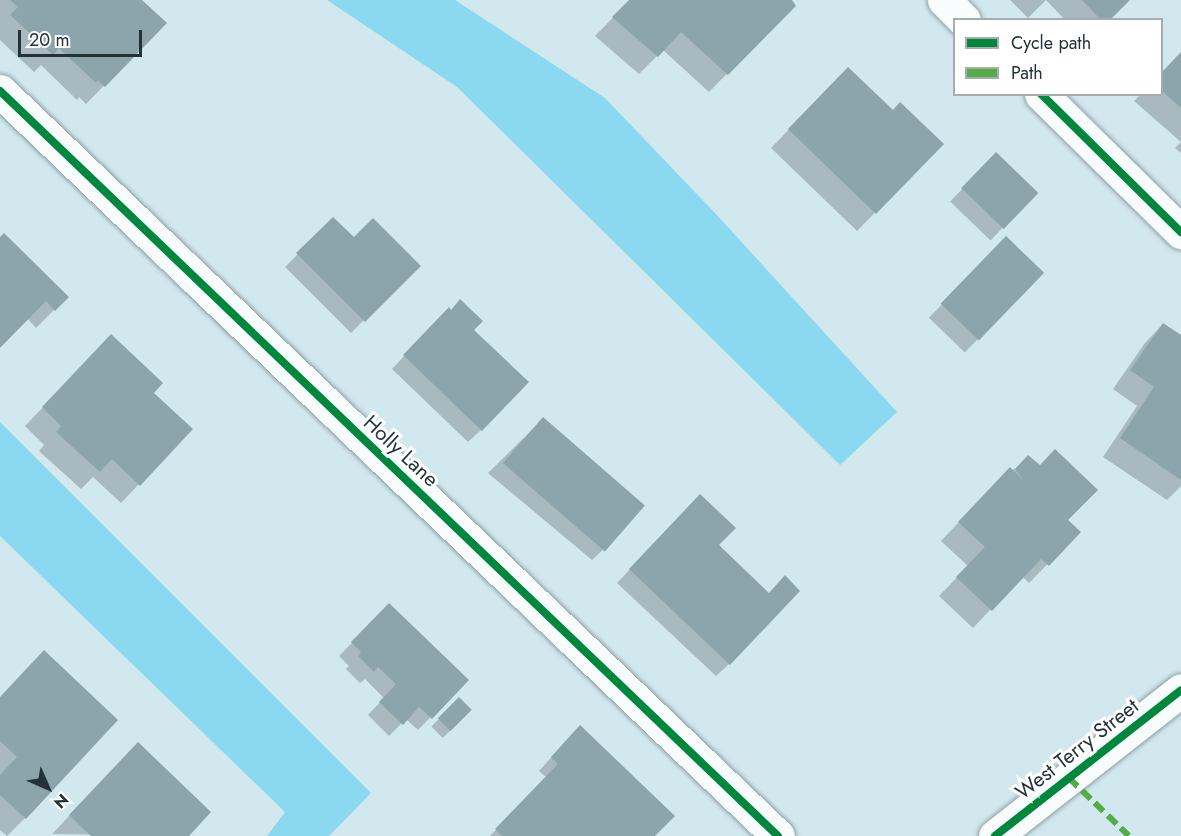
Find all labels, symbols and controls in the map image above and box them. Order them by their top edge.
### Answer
scale bar [21,18,146,56]
legend [953,18,1163,96]
text: 20 m [29,27,69,53]
text: Cycle path [1011,30,1091,56]
text: Path [1011,60,1043,86]
street label: Holly Lane [358,410,444,492]
street label: West Terry Street [1011,693,1143,805]
north arrow [18,758,78,818]
text: N [48,788,74,814]

